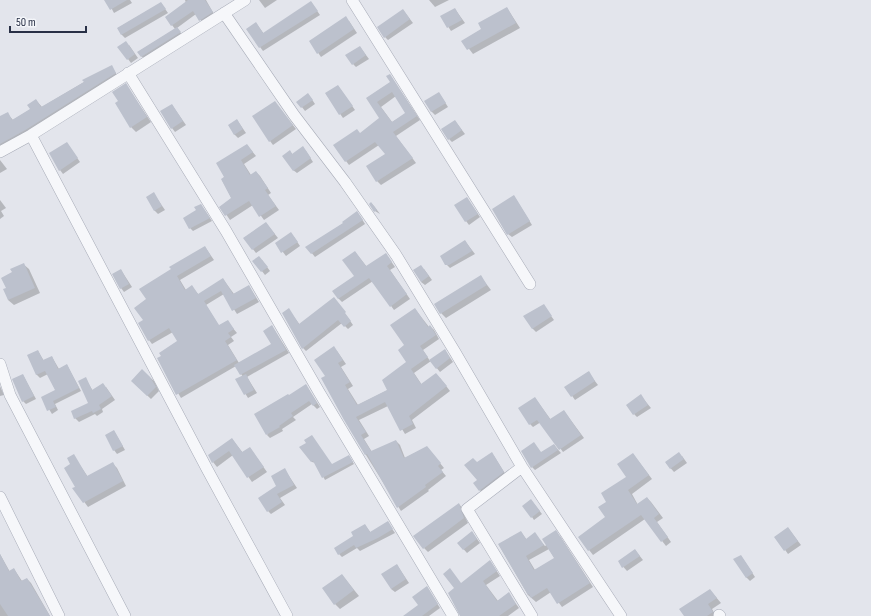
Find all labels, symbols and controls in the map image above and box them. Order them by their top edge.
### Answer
scale bar [10,8,86,34]
text: 50 m [16,15,36,30]

